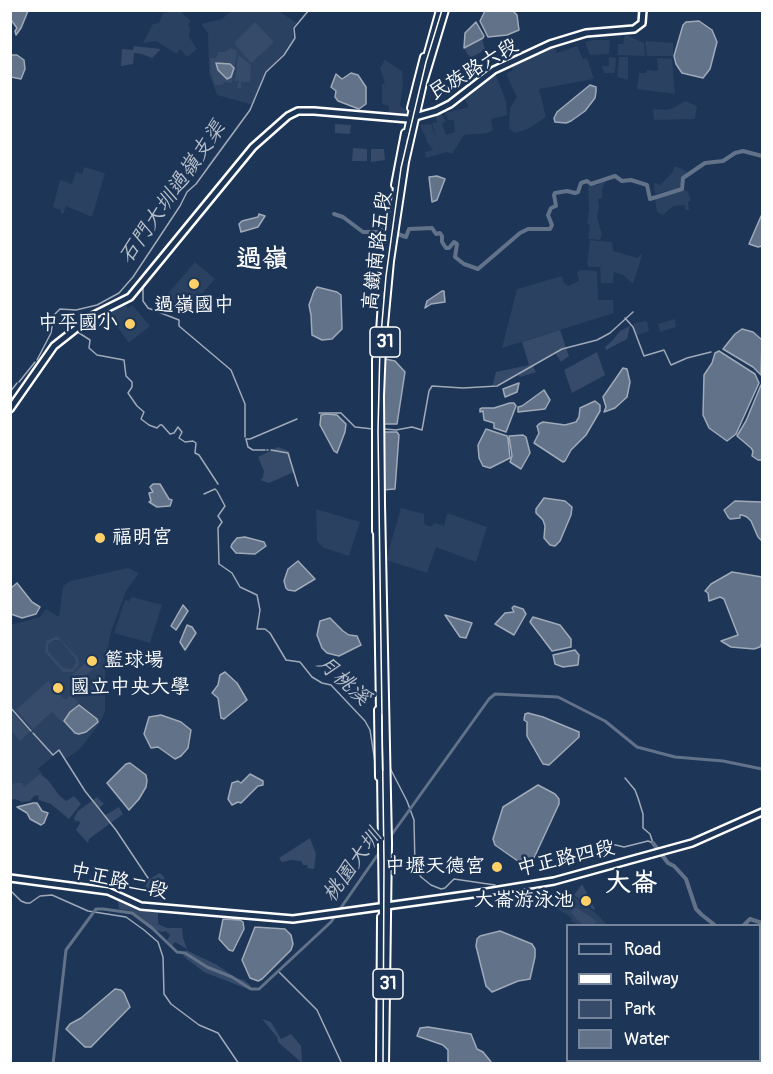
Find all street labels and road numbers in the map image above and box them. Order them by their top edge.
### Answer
street label: 民族路六段 [425,34,523,106]
street label: 高鐵南路五段 [359,190,397,312]
road number: 31 [370,327,400,357]
street label: 中正路四段 [515,836,617,882]
street label: 中正路二段 [68,859,170,905]
road number: 31 [373,969,403,999]

